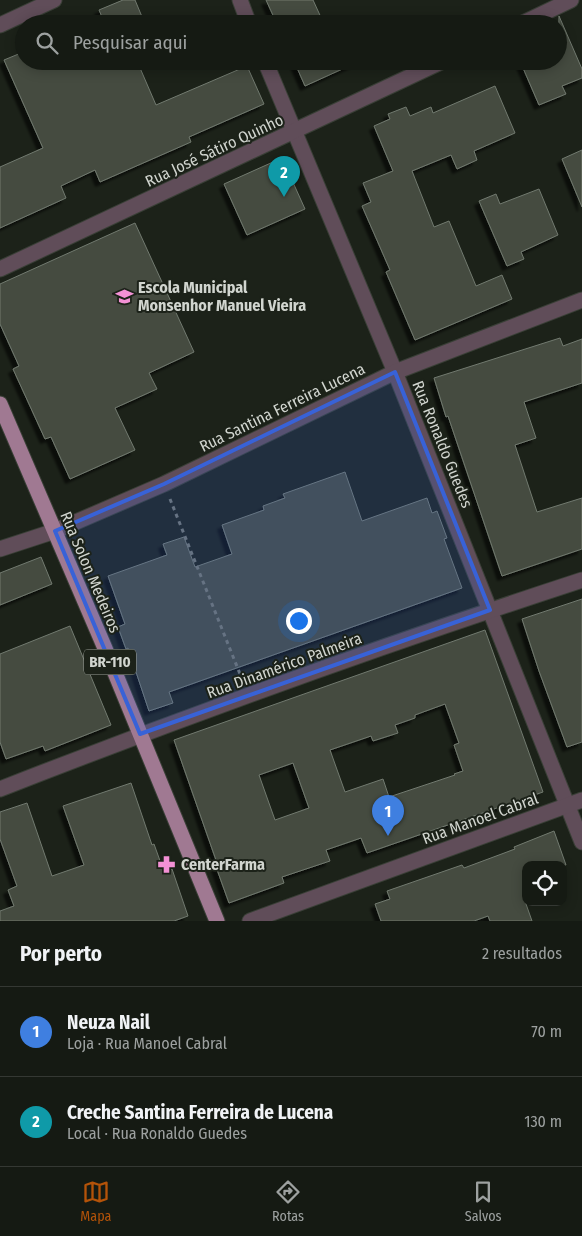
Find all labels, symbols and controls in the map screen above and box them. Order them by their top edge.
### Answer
search box [15,15,567,70]
icon: search [33,29,61,57]
text: Pesquisar aqui [73,31,187,54]
street label: Rua José Sátiro Quinho [142,110,286,191]
pin: 2 [268,156,300,197]
place label: Escola Municipal Monsenhor Manuel Vieira [138,278,306,315]
school or university icon: Escola Municipal Monsenhor Manuel Vieira [114,286,134,306]
street label: Rua Santina Ferreira Lucena [196,359,368,456]
street label: Rua Ronaldo Guedes [408,378,477,511]
street label: Rua Solon Medeiros [56,509,125,636]
your location [286,608,312,634]
street label: Rua Dinamérico Palmeira [204,629,364,702]
road number: BR-110 [84,650,136,674]
street label: Rua Manoel Cabral [420,789,541,848]
pin: 1 [372,795,404,836]
pharmacy icon: CenterFarma [157,854,177,874]
place label: CenterFarma [181,855,265,874]
map controls [522,861,567,906]
button: locate [522,861,567,906]
text: Por perto [20,941,102,967]
text: 2 resultados [482,944,562,963]
text: Neuza Nail [67,1011,150,1034]
text: 1 [33,1022,39,1041]
text: 70 m [531,1022,562,1041]
text: Loja · Rua Manoel Cabral [67,1034,227,1053]
text: Creche Santina Ferreira de Lucena [67,1101,333,1124]
text: 2 [32,1112,40,1131]
text: 130 m [524,1112,562,1131]
text: Local · Rua Ronaldo Guedes [67,1124,247,1143]
tab: Mapa [80,1178,111,1225]
tab: Rotas [272,1178,304,1225]
tab: Salvos [465,1178,502,1225]

